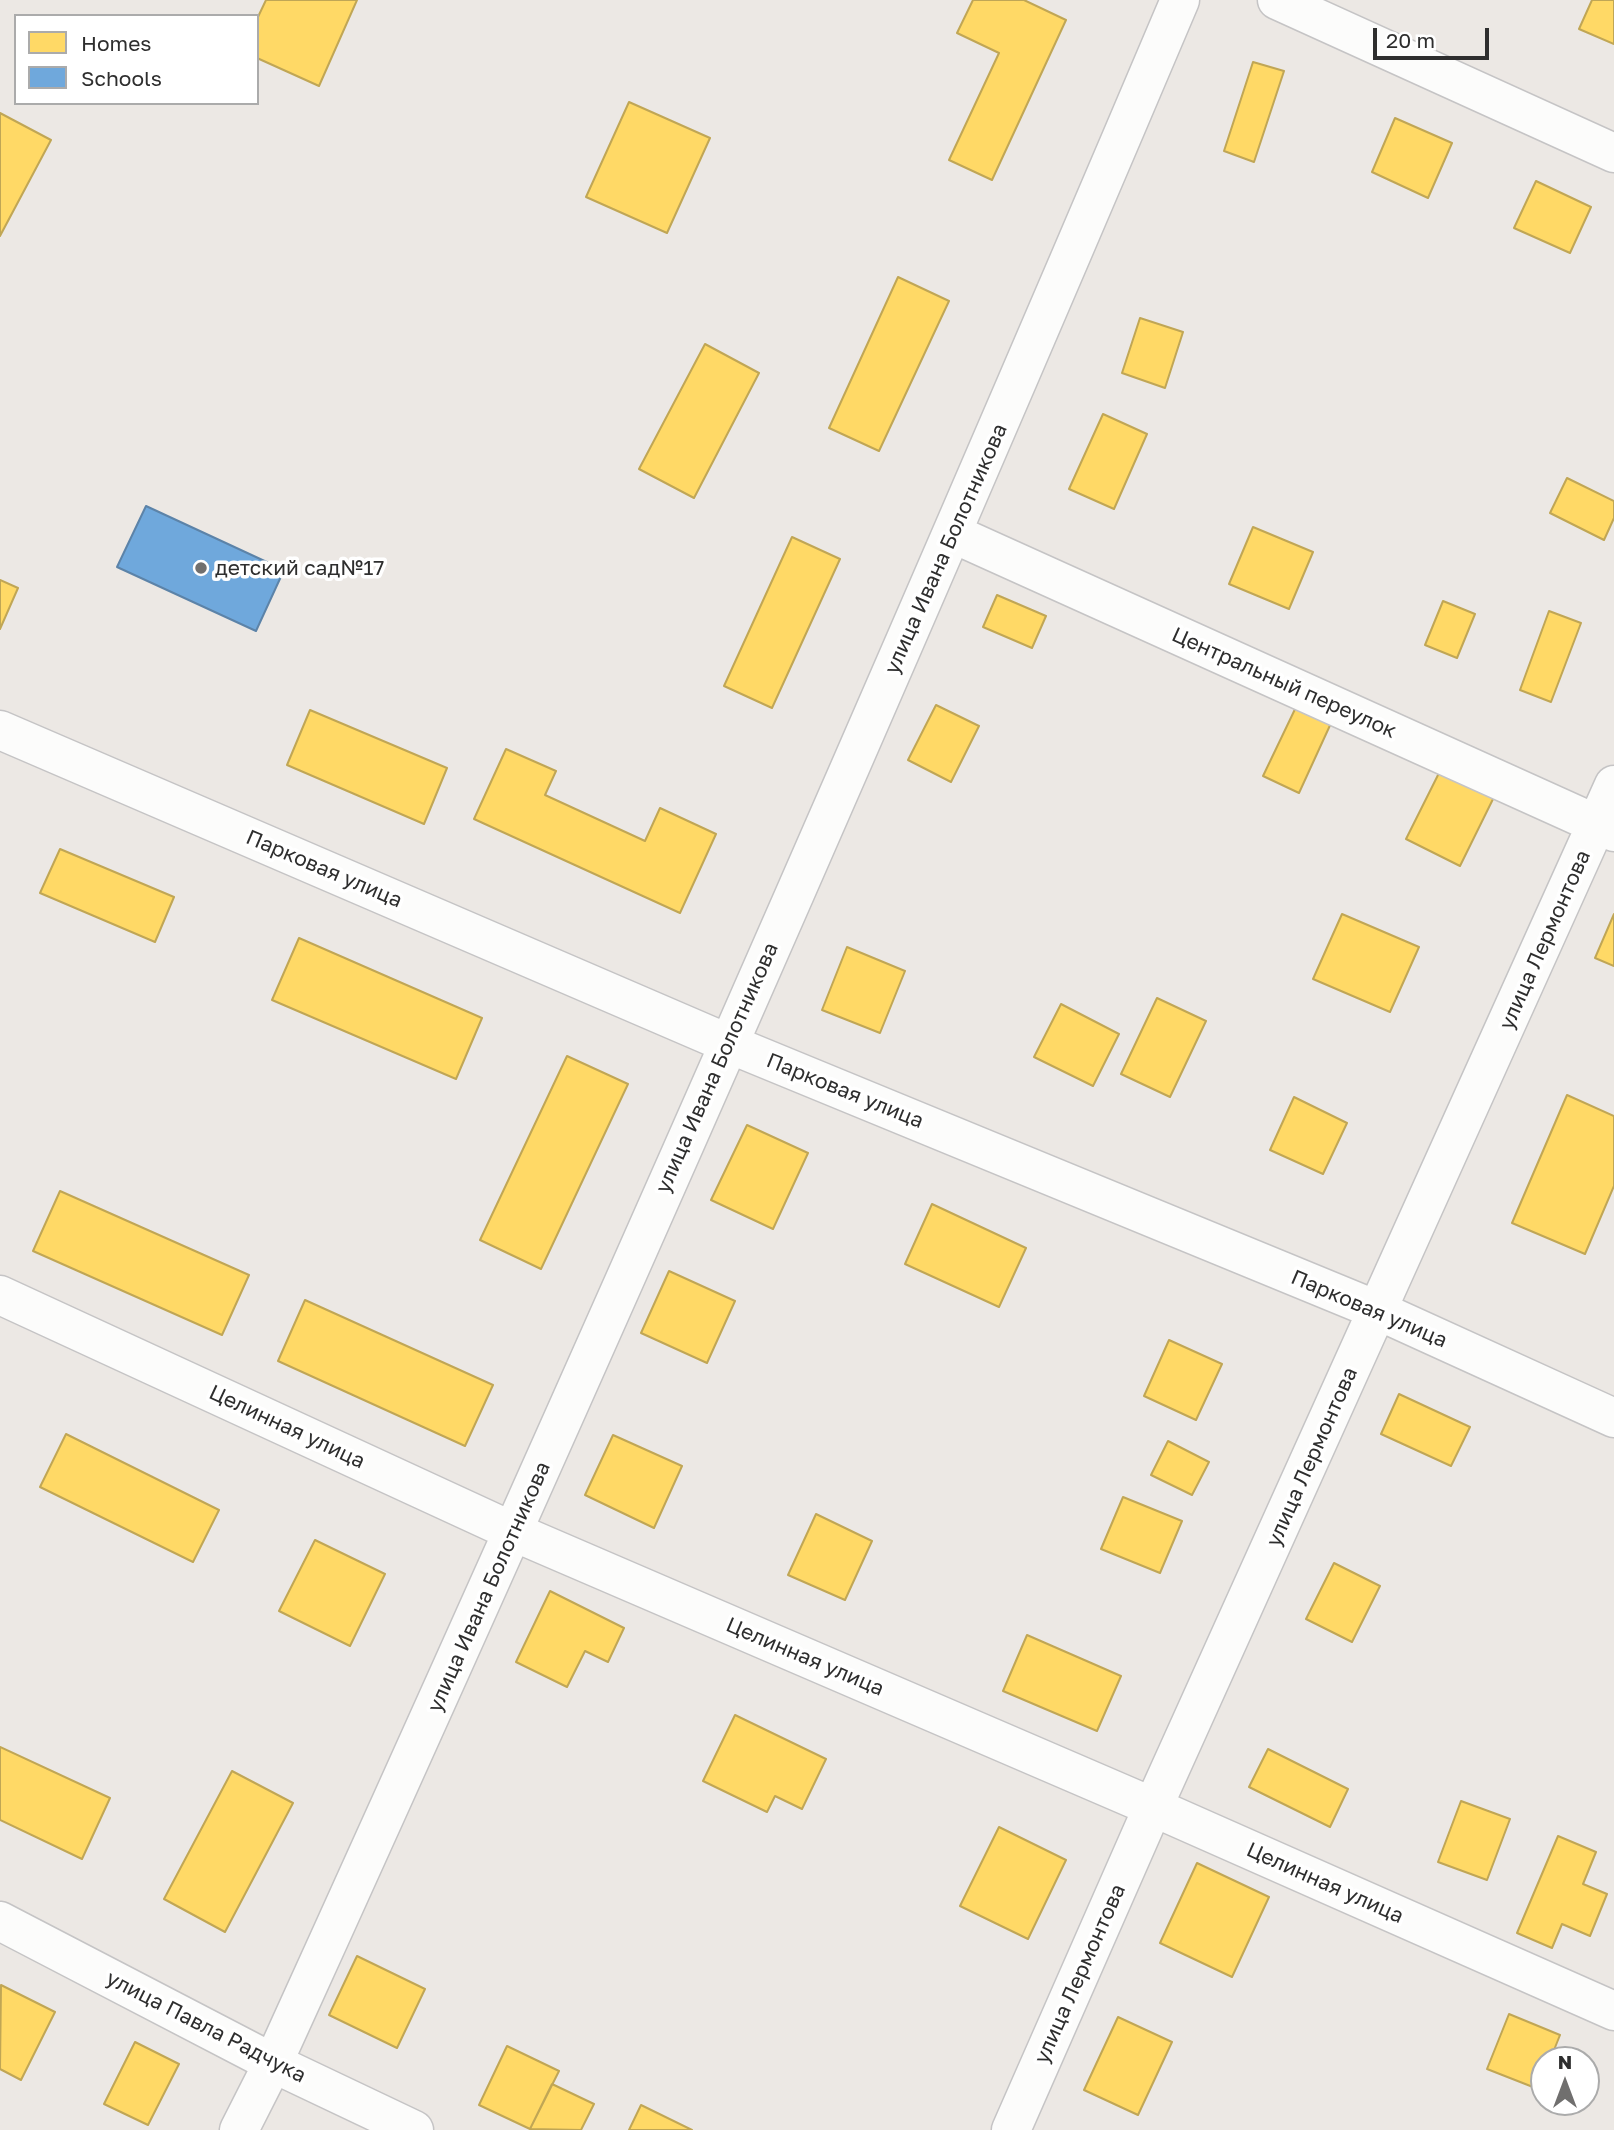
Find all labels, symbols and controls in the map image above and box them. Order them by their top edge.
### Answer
legend [14,14,259,105]
scale bar [1376,14,1492,58]
text: 20 m [1386,27,1435,53]
text: Homes [81,30,151,56]
text: Schools [81,65,162,91]
street label: улица Ивана Болотникова [879,420,1013,678]
place label: детский сад№17 [215,555,384,581]
marker: детский сад№17 [193,560,209,576]
street label: Центральный переулок [1168,622,1400,744]
street label: Парковая улица [242,825,406,913]
street label: улица Лермонтова [1494,846,1596,1034]
street label: улица Ивана Болотникова [650,939,784,1197]
street label: Парковая улица [763,1048,927,1134]
street label: Парковая улица [1287,1265,1451,1353]
street label: улица Лермонтова [1261,1363,1363,1551]
street label: Целинная улица [205,1380,369,1474]
street label: улица Ивана Болотникова [422,1458,556,1716]
street label: Целинная улица [722,1612,888,1702]
street label: Целинная улица [1243,1837,1407,1929]
street label: улица Лермонтова [1029,1880,1131,2068]
street label: улица Павла Радчука [102,1966,310,2088]
north arrow [1530,2046,1600,2116]
text: N [1558,2050,1572,2073]

